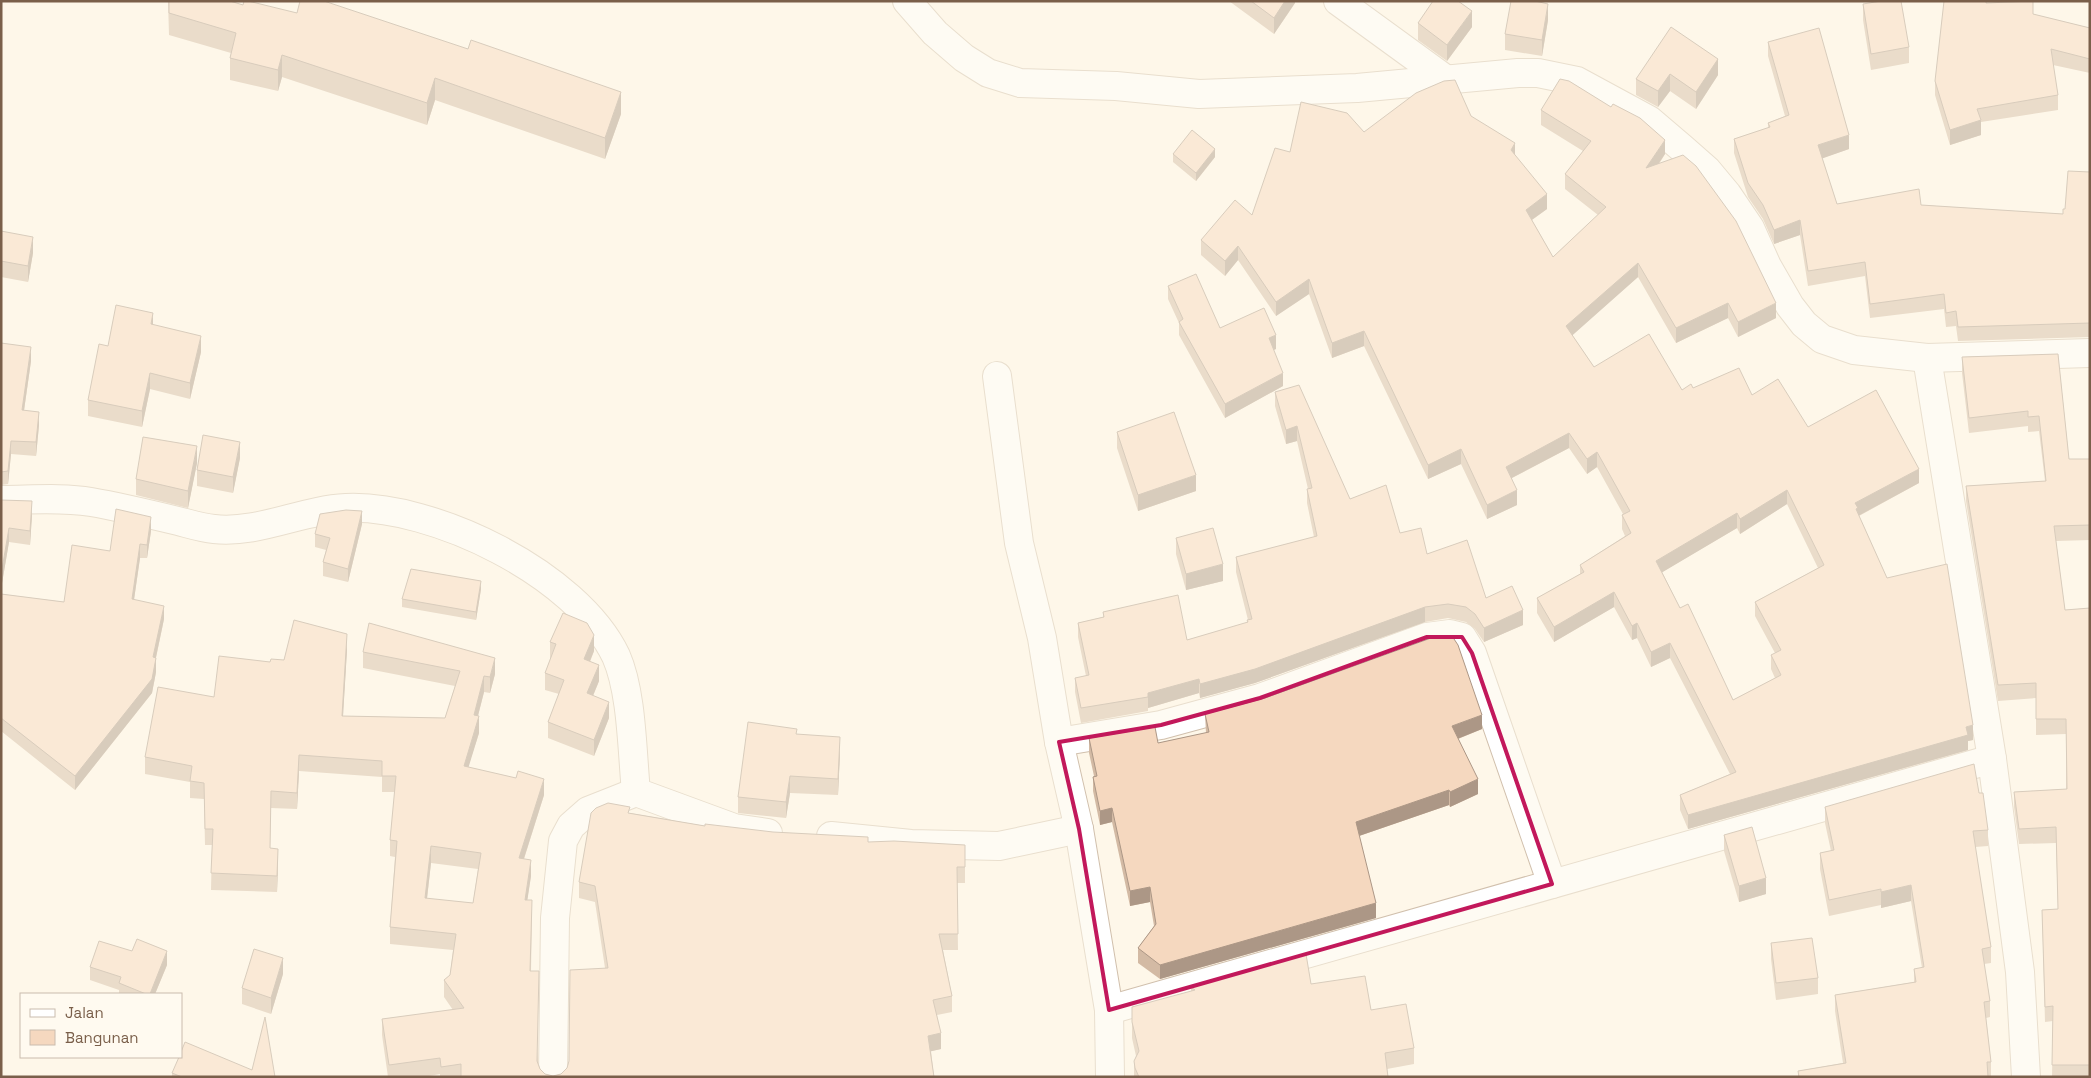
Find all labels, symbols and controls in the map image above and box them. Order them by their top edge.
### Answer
legend [20,993,182,1058]
text: Jalan [65,1003,104,1022]
text: Bangunan [65,1028,139,1047]

